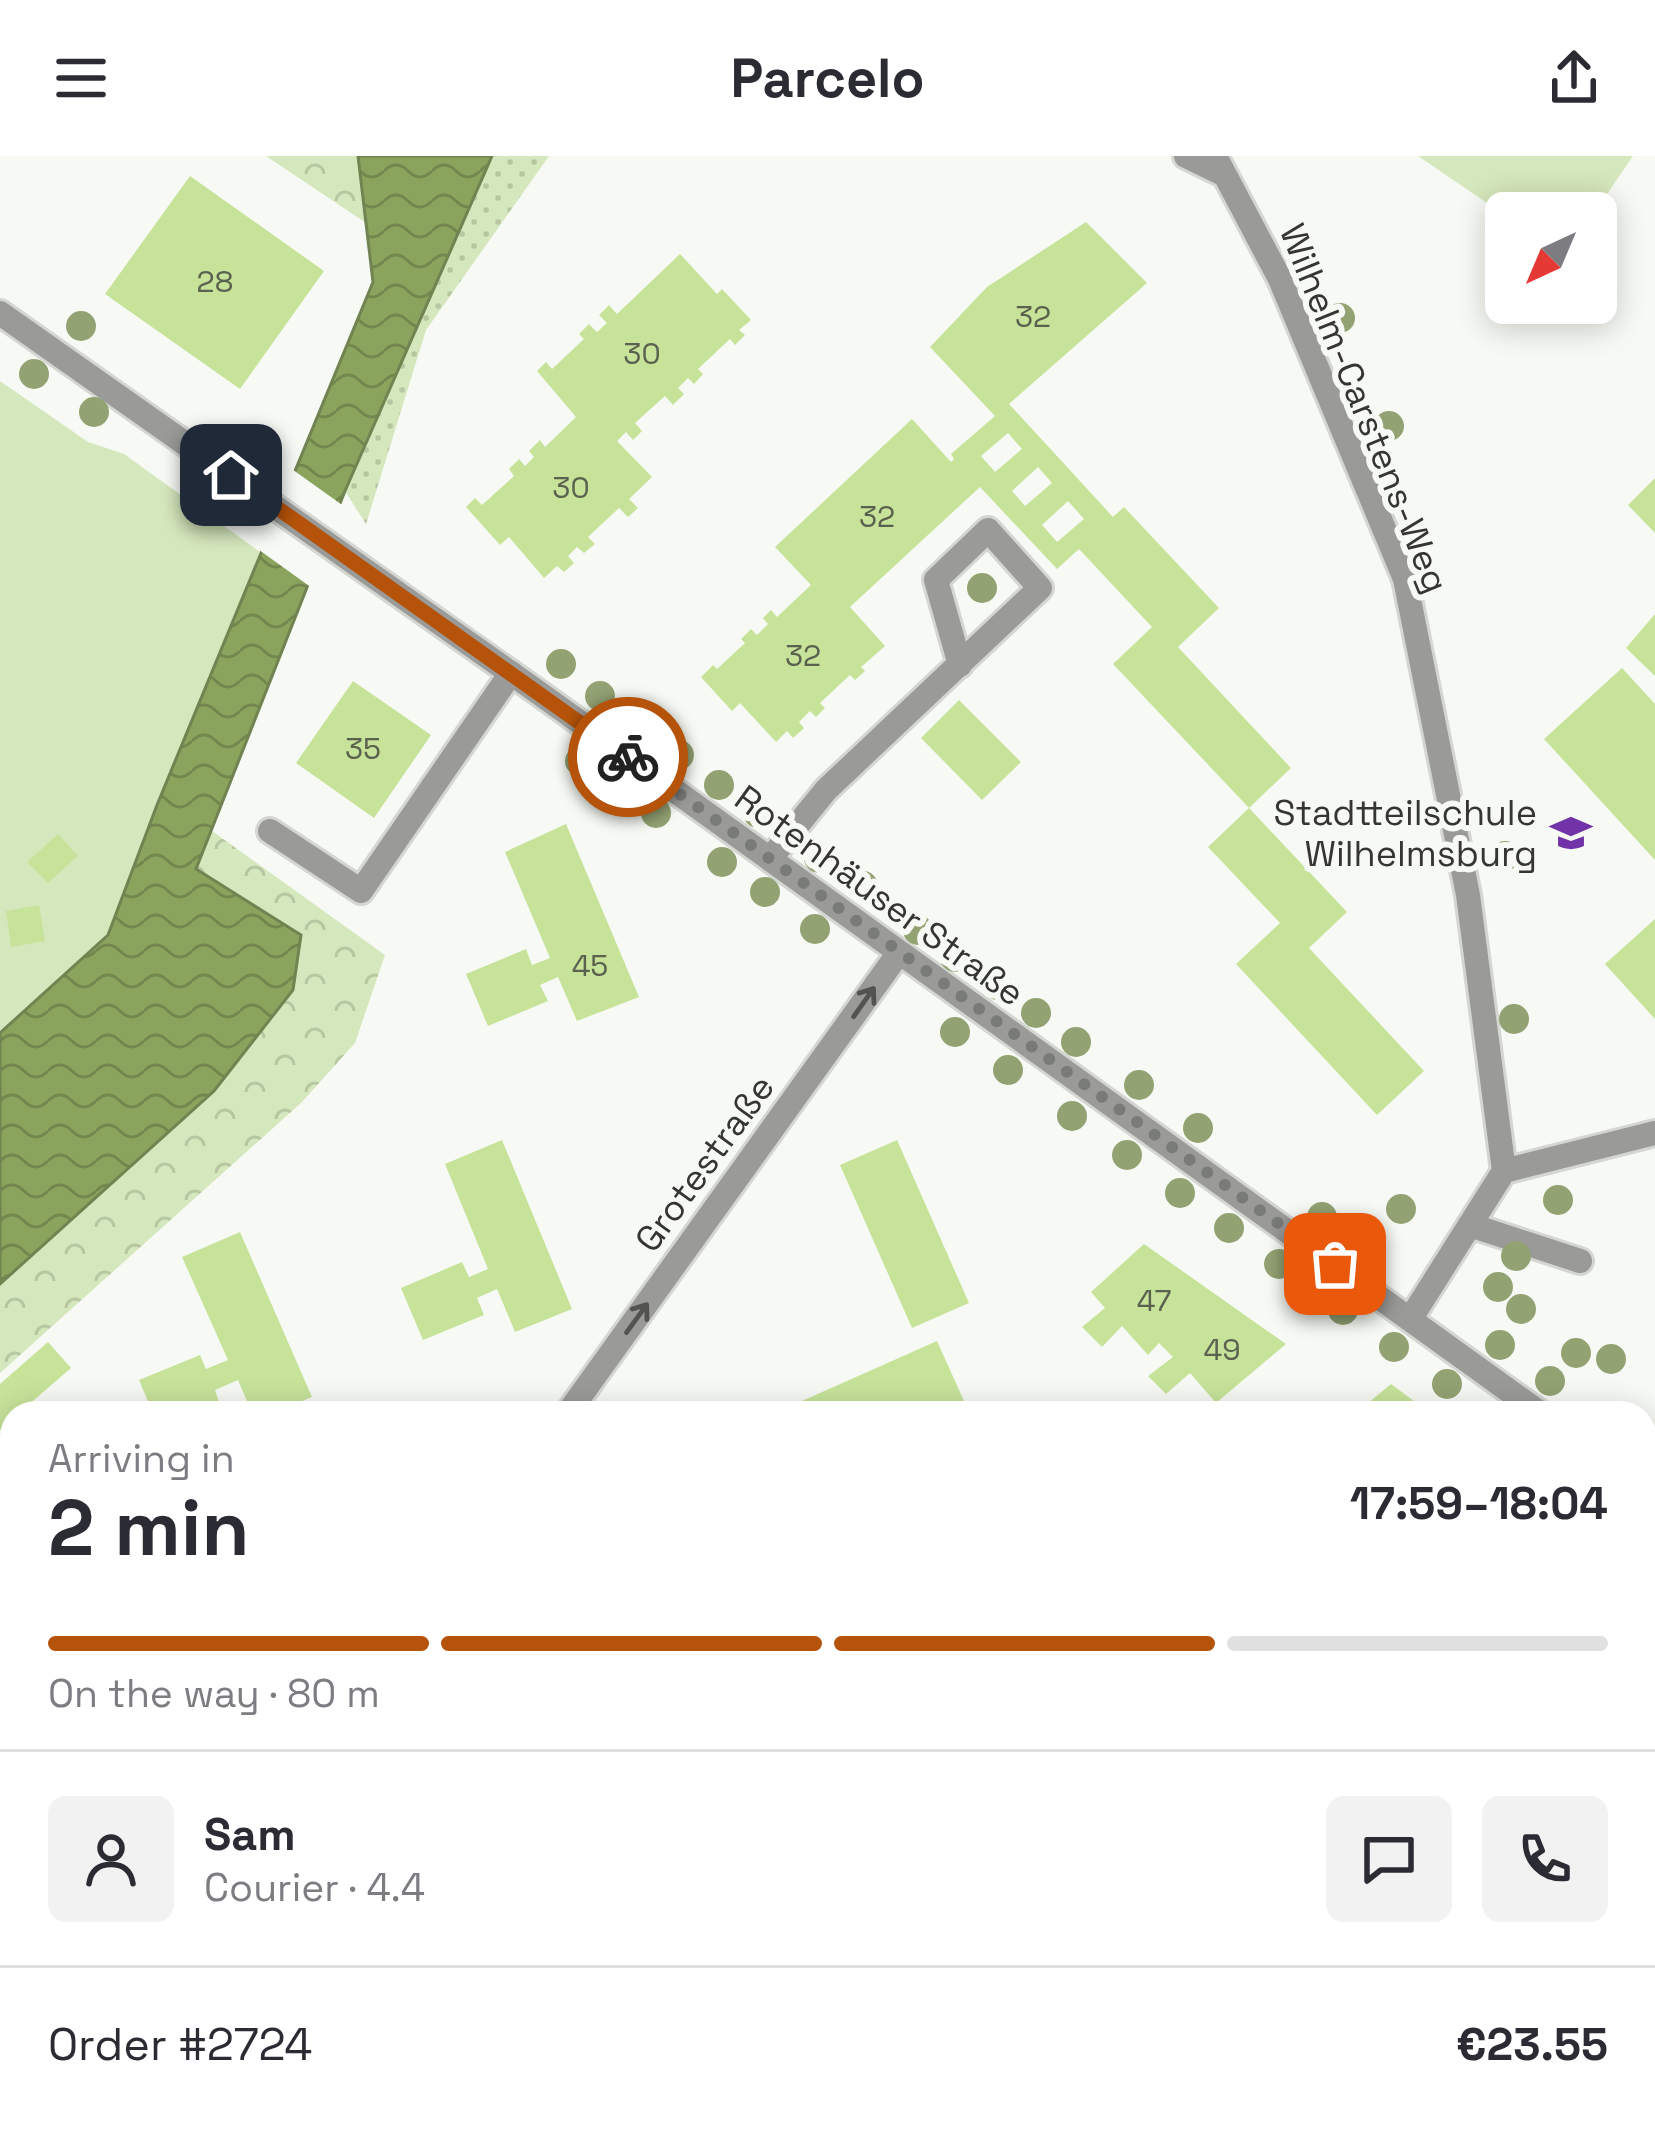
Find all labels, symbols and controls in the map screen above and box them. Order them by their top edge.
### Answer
text: Parcelo [731,44,924,113]
icon: menu [48,45,114,111]
icon: share [1541,45,1607,111]
north arrow [1485,192,1617,324]
map controls [1485,192,1617,324]
street label: Wilhelm-Carstens-Weg [1269,217,1459,600]
house number: 28 [197,262,233,301]
house number: 32 [1015,297,1051,336]
house number: 30 [623,334,661,373]
pin [180,424,282,526]
icon: home [198,442,264,508]
house number: 30 [552,468,590,507]
house number: 32 [859,497,895,536]
house number: 32 [785,636,821,675]
courier [568,697,688,817]
icon: bike [595,724,661,790]
house number: 35 [345,729,381,768]
street label: Rotenhäuser Straße [725,775,1033,1016]
place label: Stadtteilschule Wilhelmsburg [1274,790,1537,877]
school or university icon: Stadtteilschule Wilhelmsburg [1548,810,1594,856]
house number: 45 [572,946,608,985]
one-way arrow [851,986,876,1019]
street label: Grotestraße [625,1066,785,1261]
pin [1284,1213,1386,1315]
icon: bag [1302,1231,1368,1297]
house number: 47 [1137,1281,1171,1320]
one-way arrow [624,1303,649,1336]
house number: 49 [1203,1330,1241,1369]
text: Arriving in [48,1434,235,1483]
text: 17:59–18:04 [1350,1475,1608,1532]
text: 2 min [48,1478,250,1578]
text: On the way · 80 m [48,1669,380,1718]
button: person [48,1796,174,1922]
button: chat [1326,1796,1452,1922]
button: phone [1482,1796,1608,1922]
text: Sam [204,1806,296,1863]
text: Courier · 4.4 [204,1863,425,1912]
text: Order #2724 [48,2016,312,2073]
text: €23.55 [1456,2016,1608,2073]

